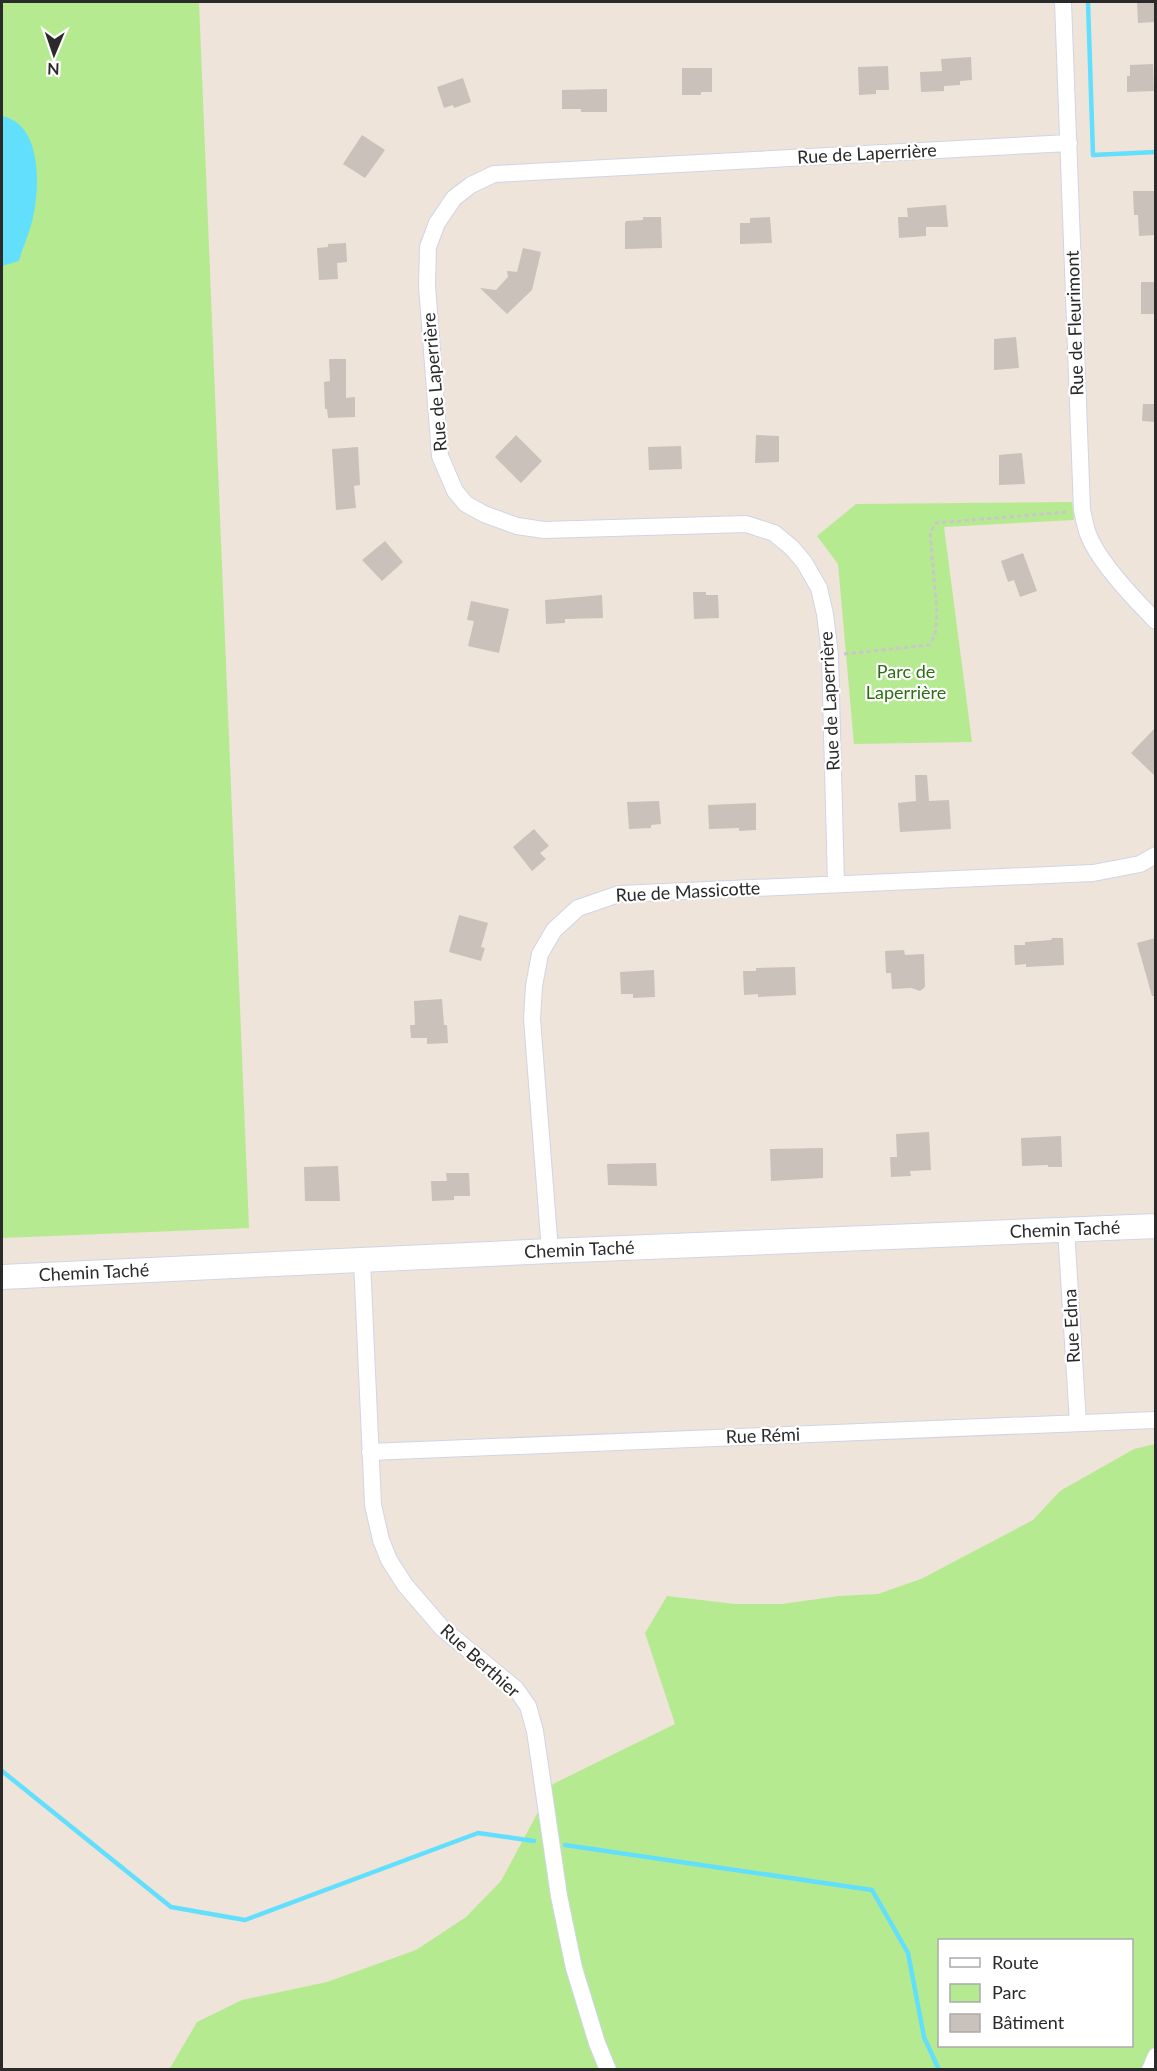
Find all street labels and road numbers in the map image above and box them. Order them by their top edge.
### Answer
street label: Rue de Laperrière [797,138,937,168]
street label: Rue de Fleurimont [1060,249,1088,396]
street label: Rue de Laperrière [417,312,451,453]
street label: Rue de Laperrière [814,631,844,771]
street label: Rue de Massicotte [615,876,761,906]
street label: Chemin Taché [1009,1215,1121,1242]
street label: Chemin Taché [524,1236,635,1262]
street label: Chemin Taché [38,1258,150,1285]
street label: Rue Edna [1058,1288,1084,1364]
street label: Rue Rémi [725,1423,801,1447]
street label: Rue Berthier [436,1619,525,1702]

